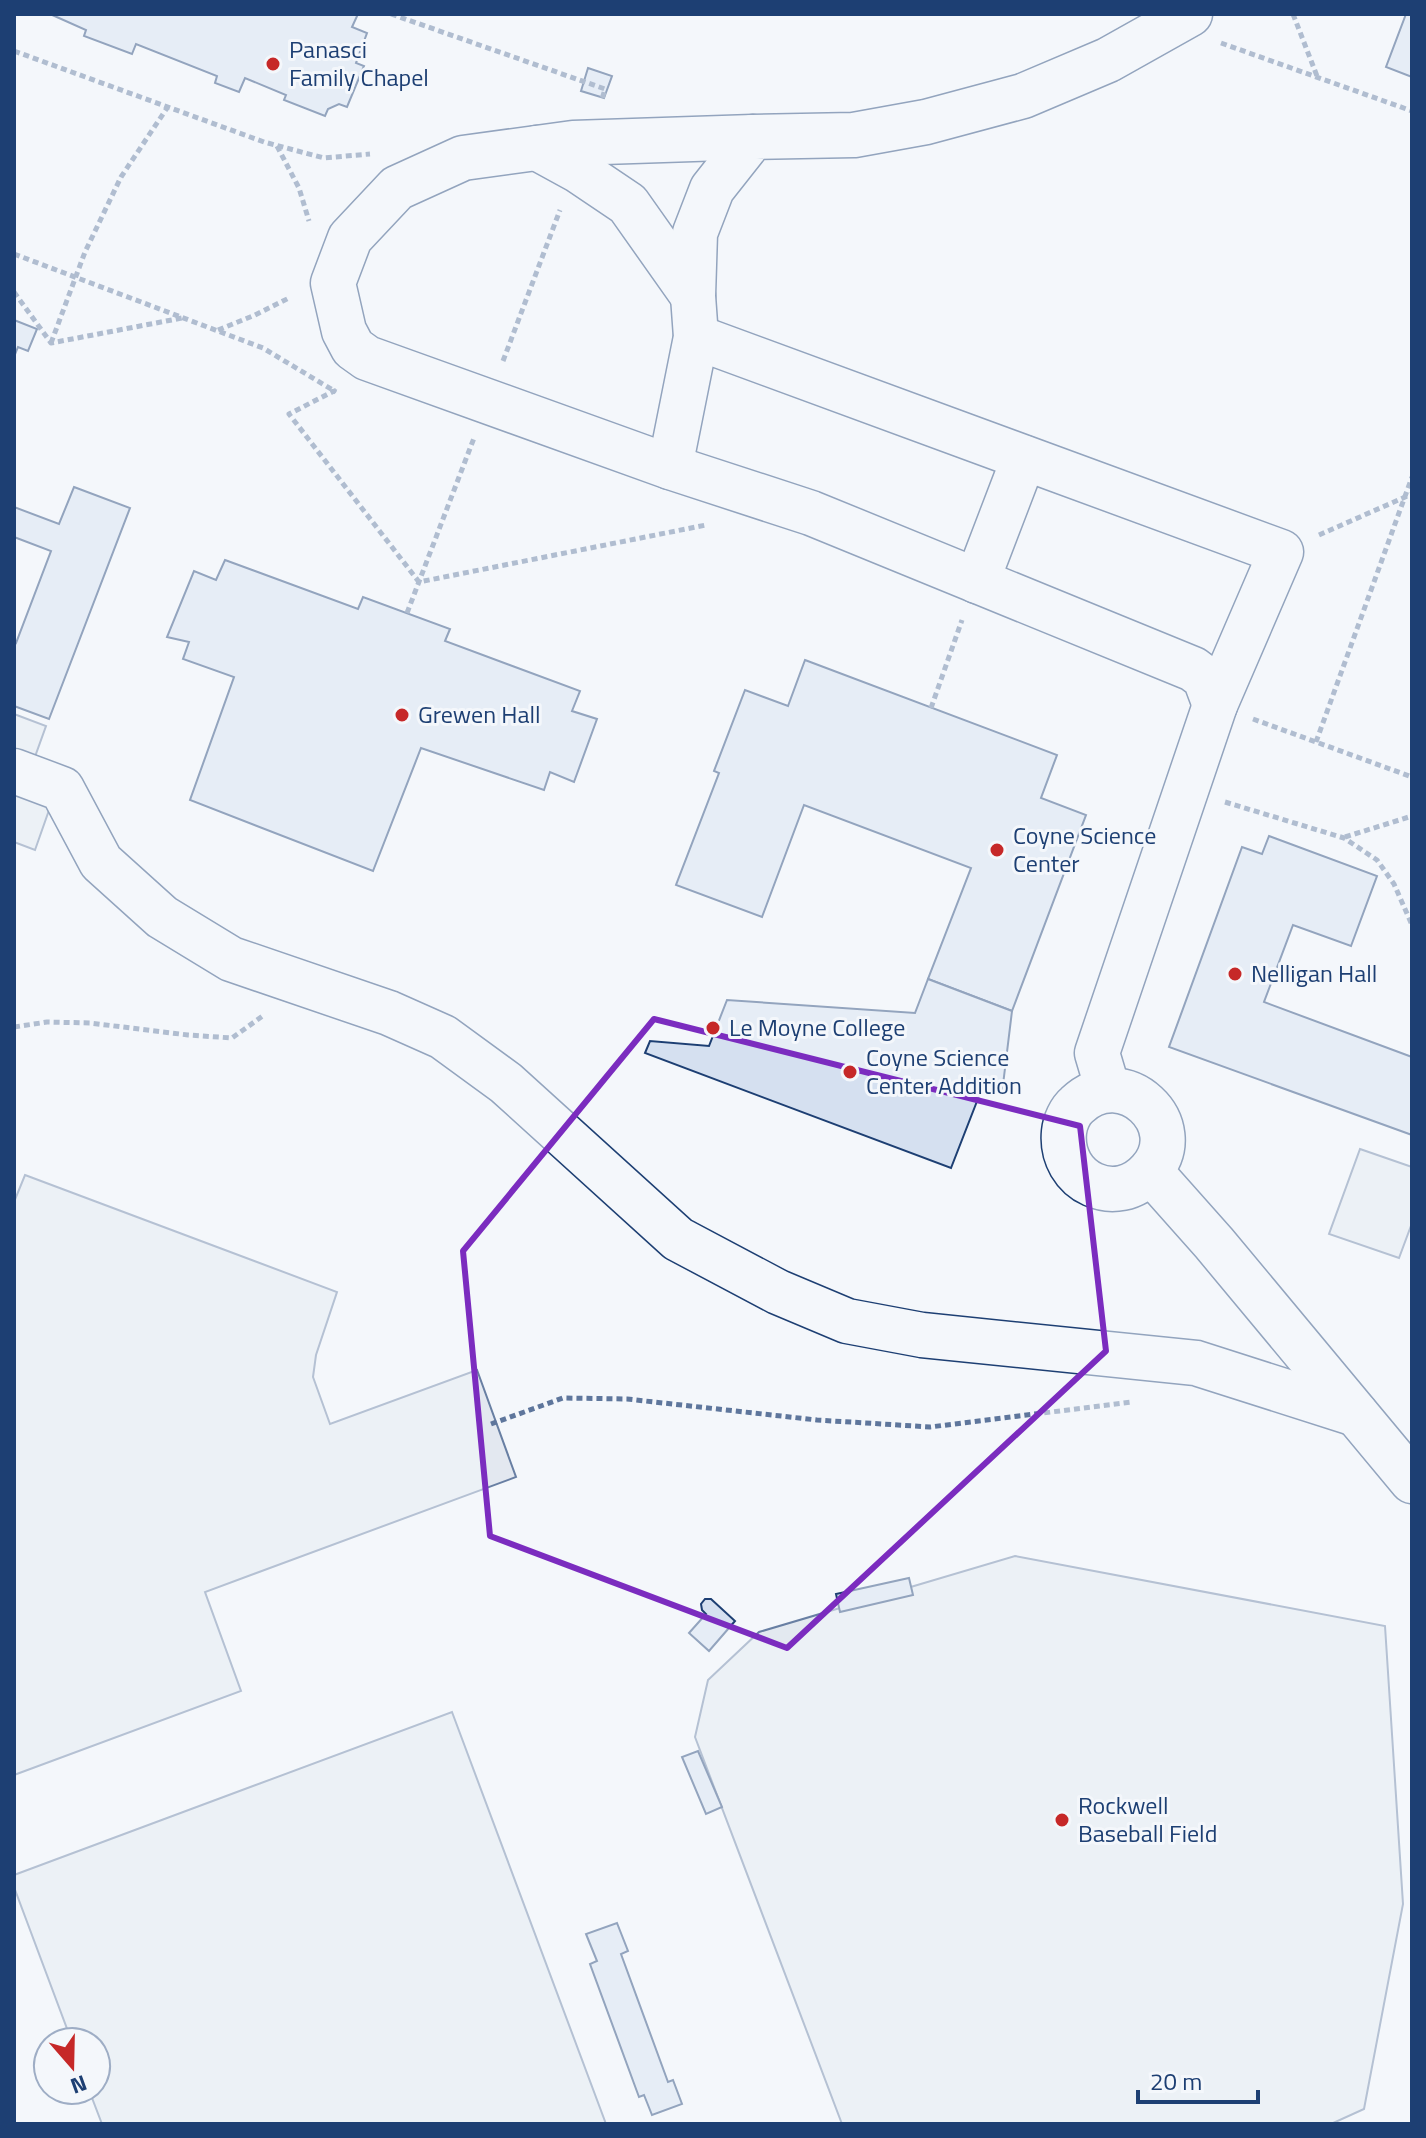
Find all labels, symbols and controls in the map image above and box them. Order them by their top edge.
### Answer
place label: Panasci Family Chapel [289,31,429,95]
marker: Panasci Family Chapel [264,55,282,73]
place label: Grewen Hall [418,696,541,732]
marker: Grewen Hall [393,706,411,724]
place label: Coyne Science Center [1013,817,1156,881]
marker: Coyne Science Center [988,841,1006,859]
place label: Nelligan Hall [1251,955,1377,991]
marker: Nelligan Hall [1226,965,1244,983]
place label: Le Moyne College [729,1009,905,1045]
marker: Le Moyne College [704,1019,722,1037]
place label: Coyne Science Center Addition [866,1039,1022,1103]
marker: Coyne Science Center Addition [841,1063,859,1081]
place label: Rockwell Baseball Field [1078,1787,1217,1851]
marker: Rockwell Baseball Field [1053,1811,1071,1829]
north arrow [32,2026,112,2106]
scale bar [1138,2054,1258,2104]
text: 20 m [1150,2063,1202,2099]
text: N [66,2066,92,2103]

